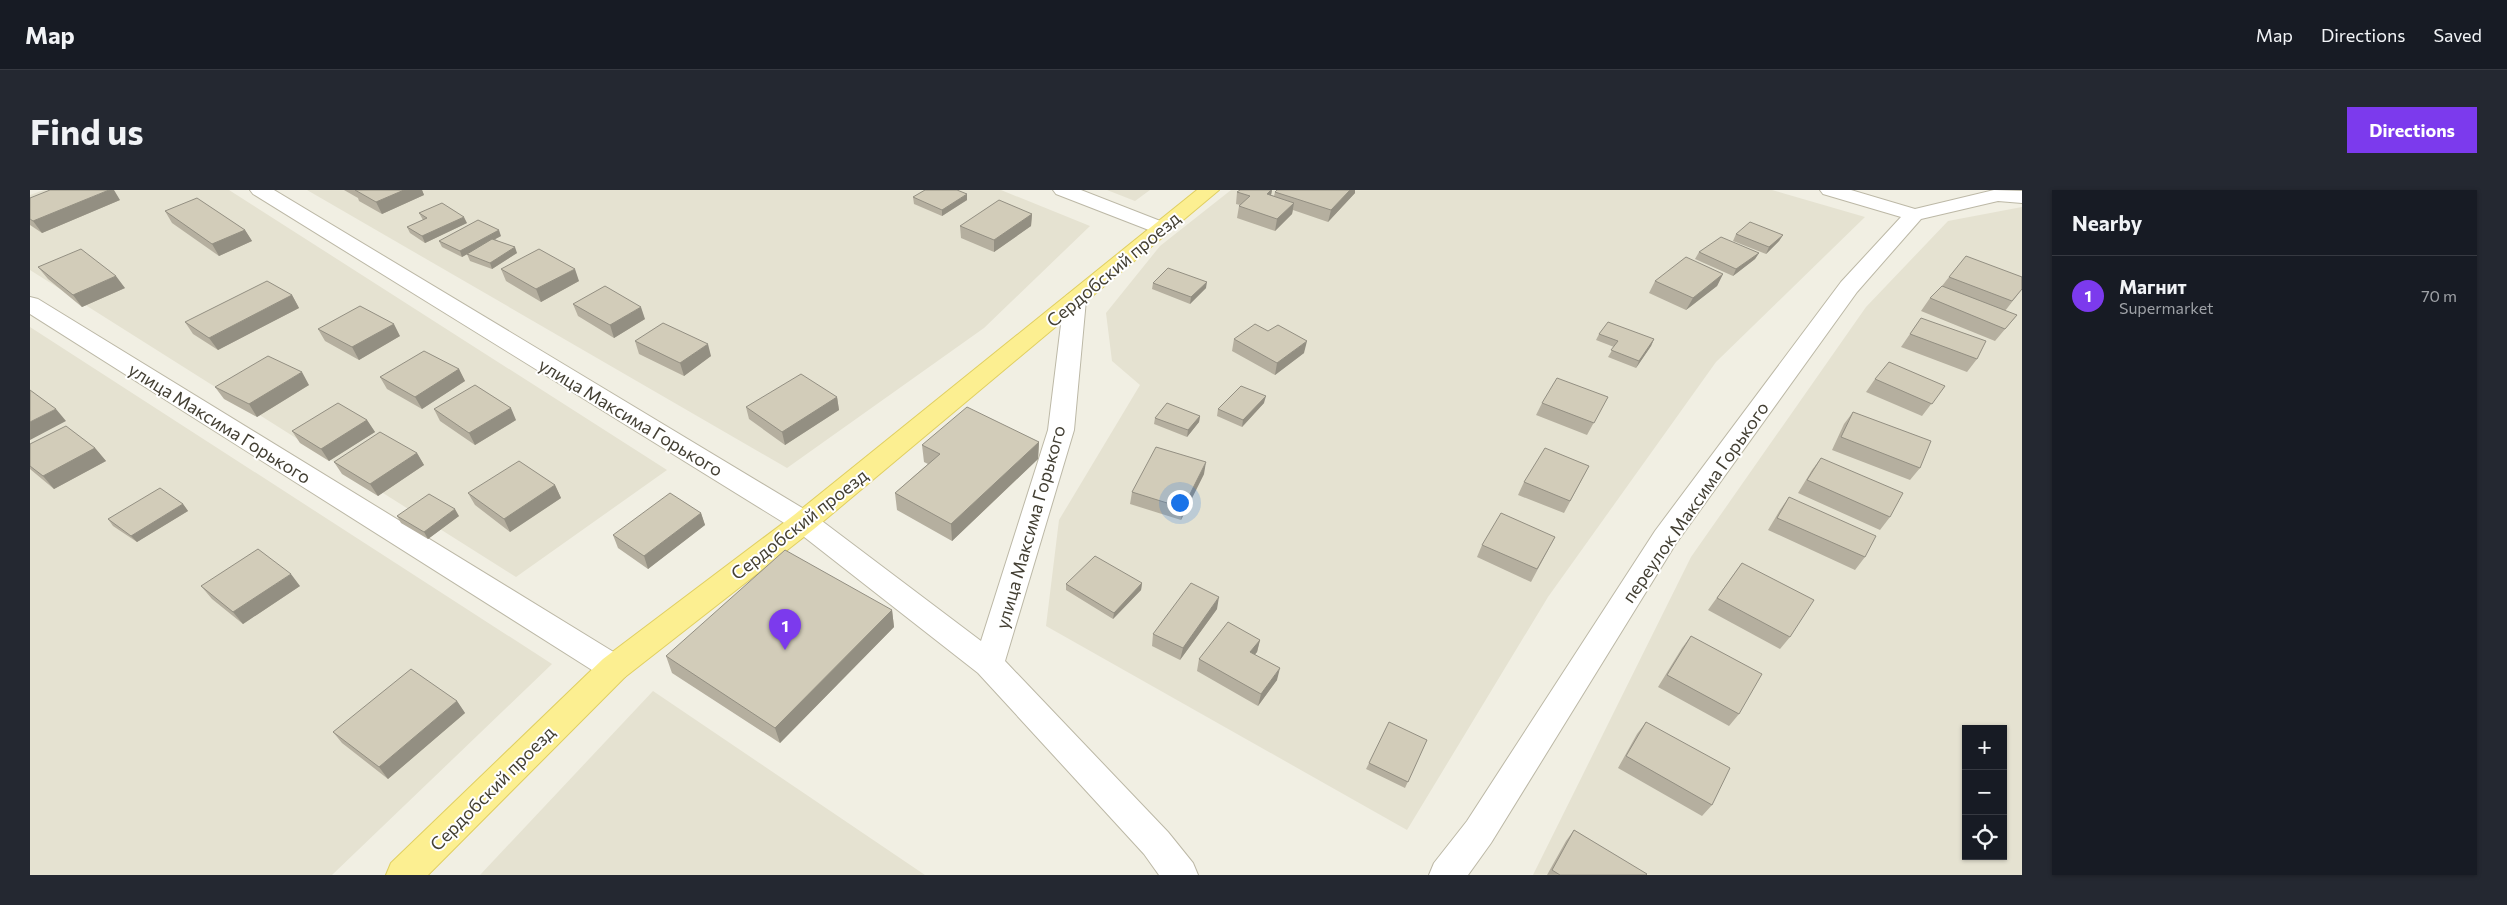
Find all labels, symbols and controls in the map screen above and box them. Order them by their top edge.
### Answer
text: Map [25,20,75,49]
text: Map [2256,24,2293,46]
text: Directions [2321,24,2405,46]
text: Saved [2433,24,2482,46]
button: Directions [2347,107,2477,153]
text: Find us [30,109,144,152]
street label: Сердобский проезд [1042,206,1185,331]
text: Nearby [2072,210,2142,235]
text: Магнит [2119,275,2187,298]
text: 1 [2084,286,2092,305]
text: 70 m [2421,286,2457,305]
text: Supermarket [2119,298,2214,317]
street label: улица Максима Горького [535,353,727,481]
street label: улица Максима Горького [125,358,315,488]
street label: переулок Максима Горького [1617,397,1773,607]
street label: улица Максима Горького [990,423,1070,631]
street label: Сердобский проезд [726,464,872,584]
your location [1167,490,1193,516]
pin: 1 [769,609,801,650]
street label: Сердобский проезд [425,721,559,855]
map controls [1962,725,2007,860]
button: + [1962,725,2007,770]
button: − [1962,770,2007,815]
button: locate [1962,815,2007,860]

